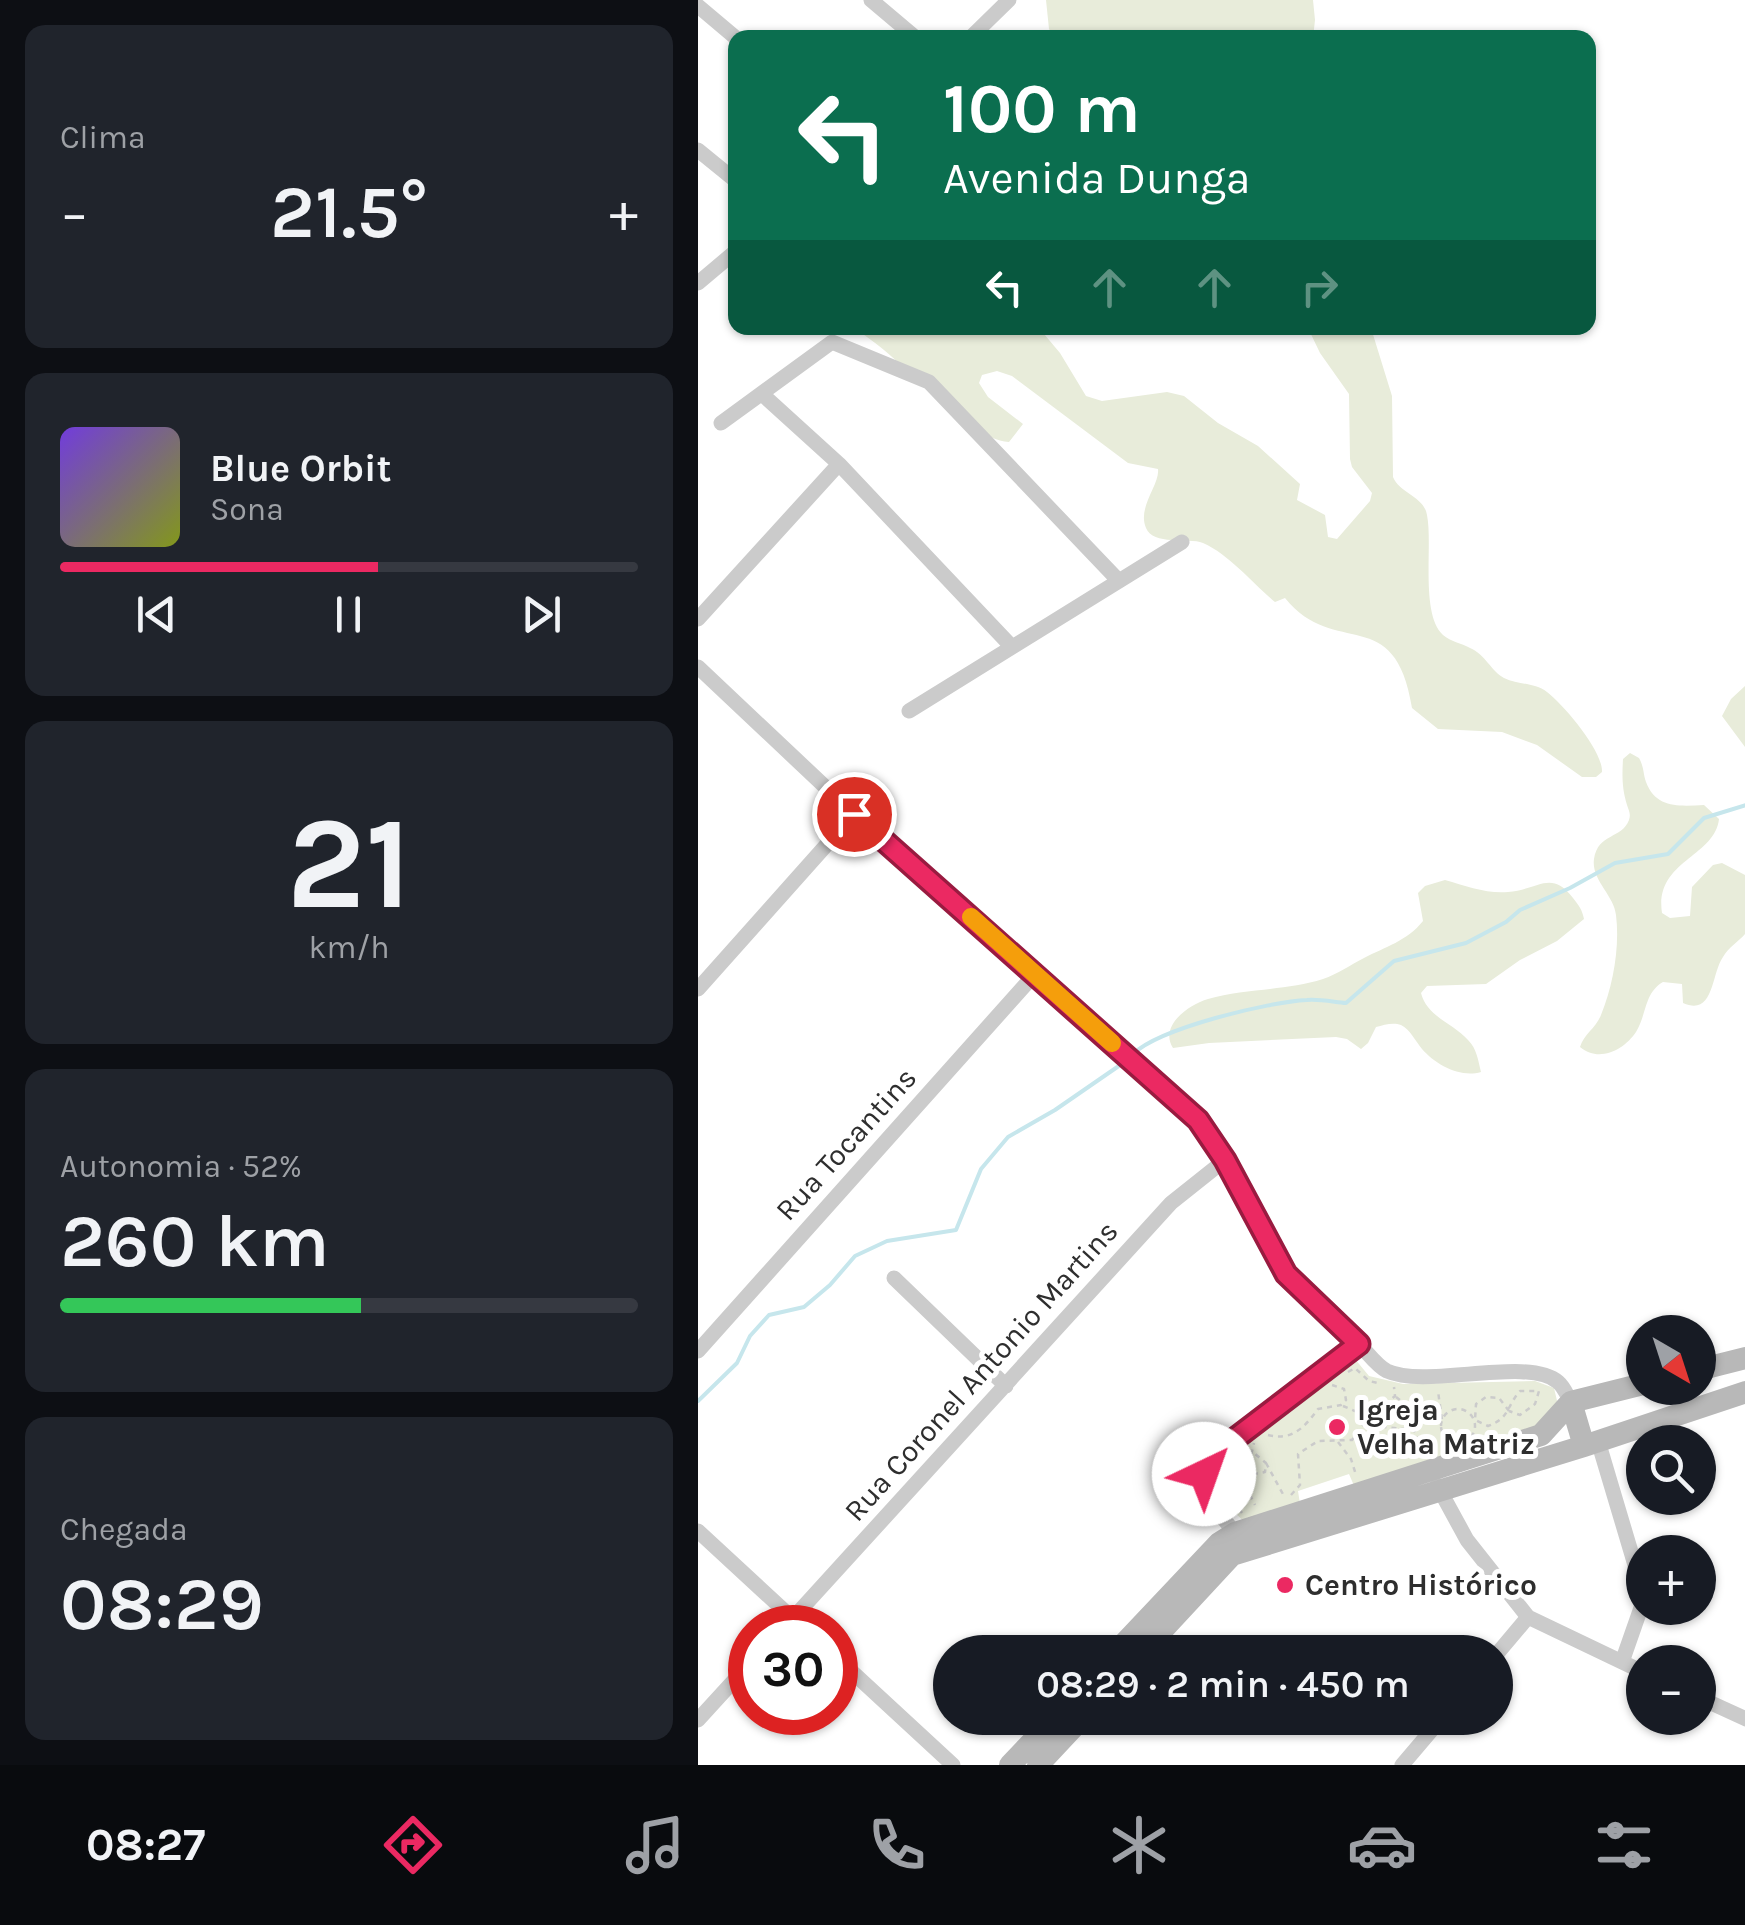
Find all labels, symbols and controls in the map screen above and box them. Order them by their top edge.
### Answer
text: 100 m [943,68,1141,150]
icon: left [778,70,908,200]
text: Clima [60,119,146,156]
text: Avenida Dunga [943,152,1251,204]
text: 21.5° [270,168,428,256]
text: − [60,181,89,245]
text: + [609,181,638,245]
icon: left [977,260,1032,315]
icon: ahead [1082,260,1137,315]
icon: ahead [1187,260,1242,315]
icon: right [1292,260,1347,315]
text: Blue Orbit [210,446,391,491]
text: Sona [210,491,284,528]
icon: previous [129,587,184,642]
icon: pause [321,587,376,642]
icon: next [514,587,569,642]
pin [812,772,897,857]
icon: arrive [827,787,882,842]
text: 21 [287,788,412,940]
text: km/h [308,929,390,966]
street label: Rua Tocantins [768,1060,924,1228]
text: Autonomia · 52% [60,1148,302,1185]
text: 260 km [60,1197,330,1285]
street label: Rua Coronel Antonio Martins [837,1213,1125,1529]
north arrow [1626,1315,1716,1405]
map controls [1626,1315,1716,1735]
place label: Igreja Velha Matriz [1357,1392,1535,1462]
marker: Igreja Velha Matriz [1326,1416,1348,1438]
position arrow [1152,1422,1256,1526]
button: search [1626,1425,1716,1515]
text: Chegada [60,1511,188,1548]
button: + [1626,1535,1716,1625]
text: 08:29 [60,1560,264,1648]
place label: Centro Histórico [1305,1567,1537,1603]
marker: Centro Histórico [1274,1574,1296,1596]
speed limit sign: 30 [728,1605,858,1735]
button: − [1626,1645,1716,1735]
text: 08:29 · 2 min · 450 m [1036,1662,1410,1707]
icon: directions [378,1810,448,1880]
icon: music [620,1810,690,1880]
icon: phone [862,1810,932,1880]
icon: climate [1104,1810,1174,1880]
icon: car [1347,1810,1417,1880]
icon: filters [1589,1810,1659,1880]
text: 08:27 [86,1819,205,1871]

